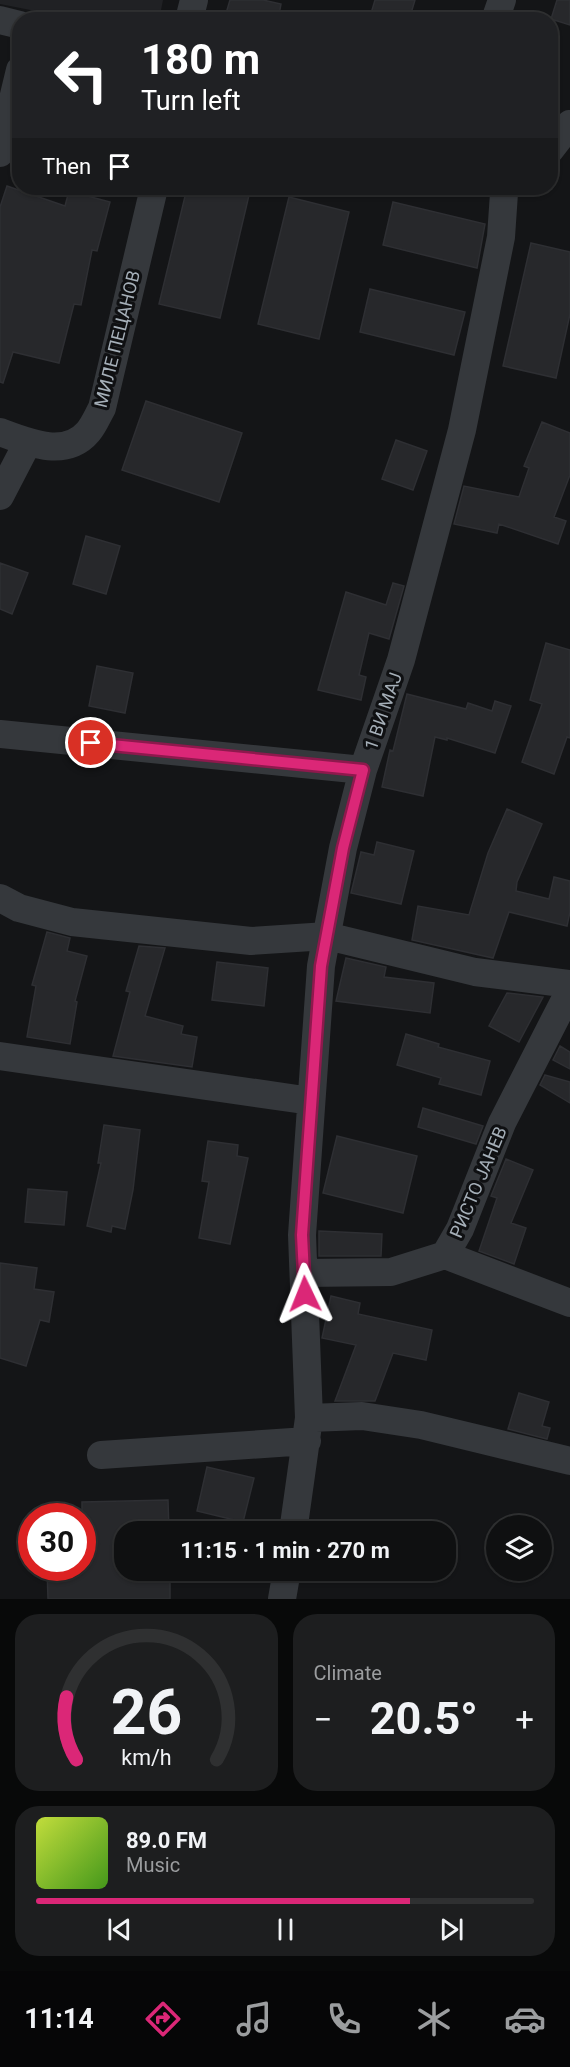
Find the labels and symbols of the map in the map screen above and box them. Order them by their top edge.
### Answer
street label: МИЛЕ ПЕЦАНОВ [90,268,144,410]
street label: 1 ВИ МАЈ [360,669,406,753]
pin [65,717,116,768]
street label: РИСТО ЈАНЕВ [445,1123,511,1241]
position arrow [273,1262,337,1326]
speed limit sign: 30 [18,1503,96,1581]

